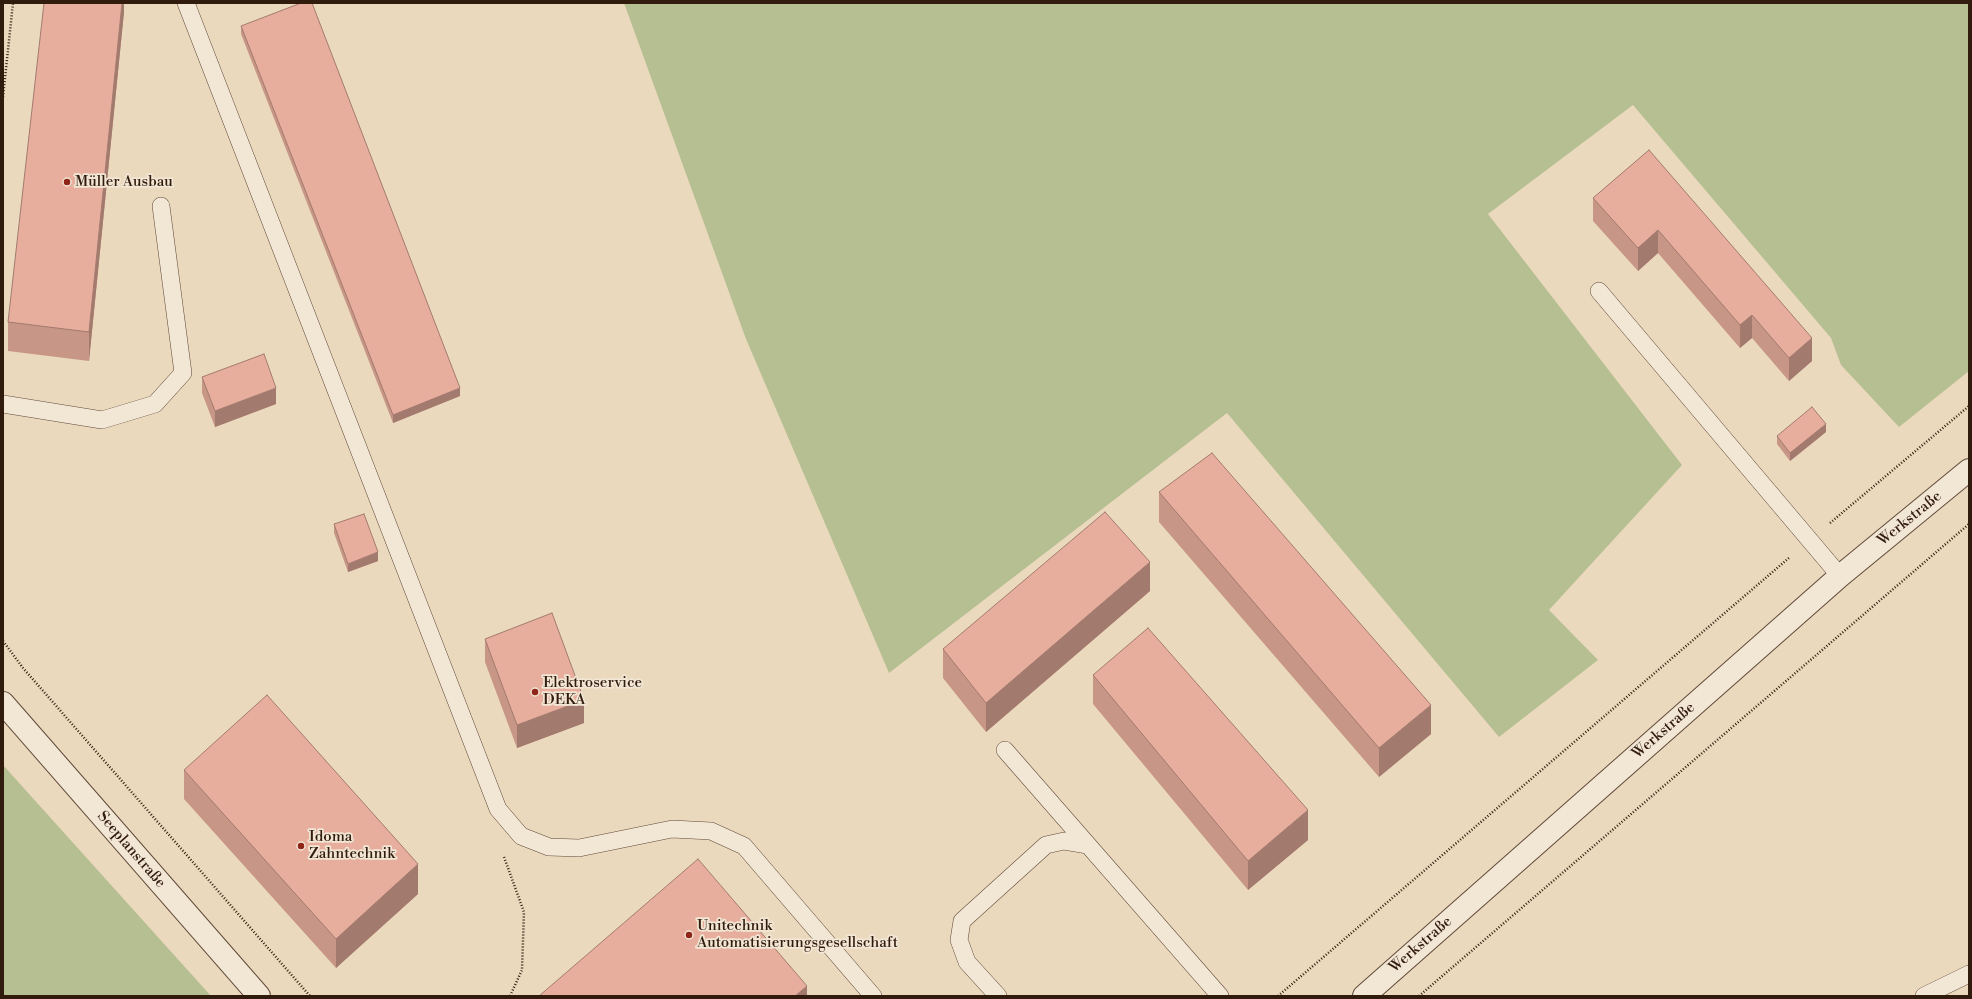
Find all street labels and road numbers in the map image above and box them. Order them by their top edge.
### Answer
street label: Werkstraße [1874,488,1946,550]
street label: Werkstraße [1629,699,1699,763]
street label: Seeplanstraße [93,808,169,892]
street label: Werkstraße [1386,913,1456,977]

